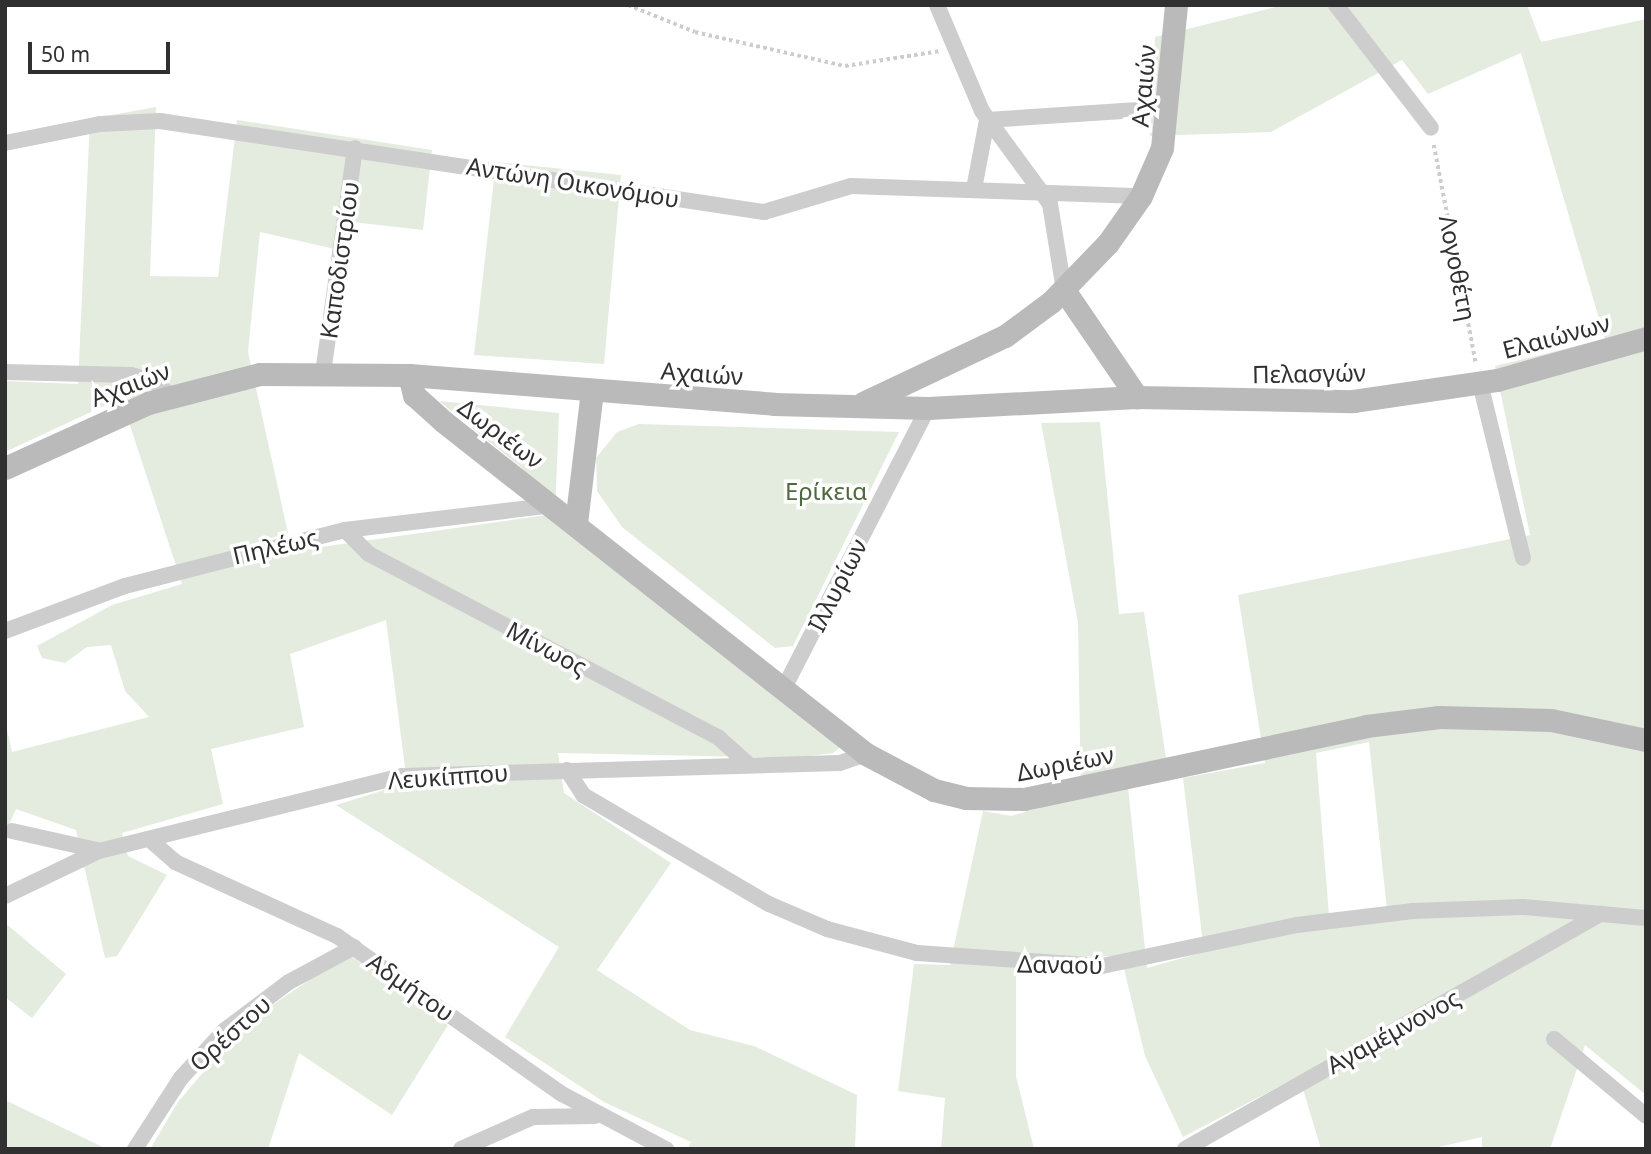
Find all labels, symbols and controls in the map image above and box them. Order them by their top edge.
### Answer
scale bar [32,28,173,72]
text: 50 m [41,40,90,68]
street label: Αχαιών [1125,44,1161,128]
street label: Αντώνη Οικονόμου [465,151,681,213]
street label: Καποδιστρίου [314,180,364,340]
street label: Λογοθέτη [1434,213,1482,323]
street label: Ελαιώνων [1499,308,1613,364]
street label: Αχαιών [86,356,174,412]
street label: Αχαιών [660,356,744,390]
street label: Πελασγών [1252,358,1366,388]
street label: Δωριέων [453,392,549,474]
park label: Ερίκεια [785,477,867,505]
street label: Πηλέως [230,522,320,570]
street label: Ιλλυρίων [801,534,873,636]
street label: Μίνωος [502,615,592,681]
street label: Δωριέων [1014,739,1116,787]
street label: Λευκίππου [387,757,509,795]
street label: Αδμήτου [362,947,460,1027]
street label: Δαναού [1017,949,1103,979]
street label: Αγαμέμνονος [1321,983,1465,1079]
street label: Ορέστου [184,989,276,1077]

